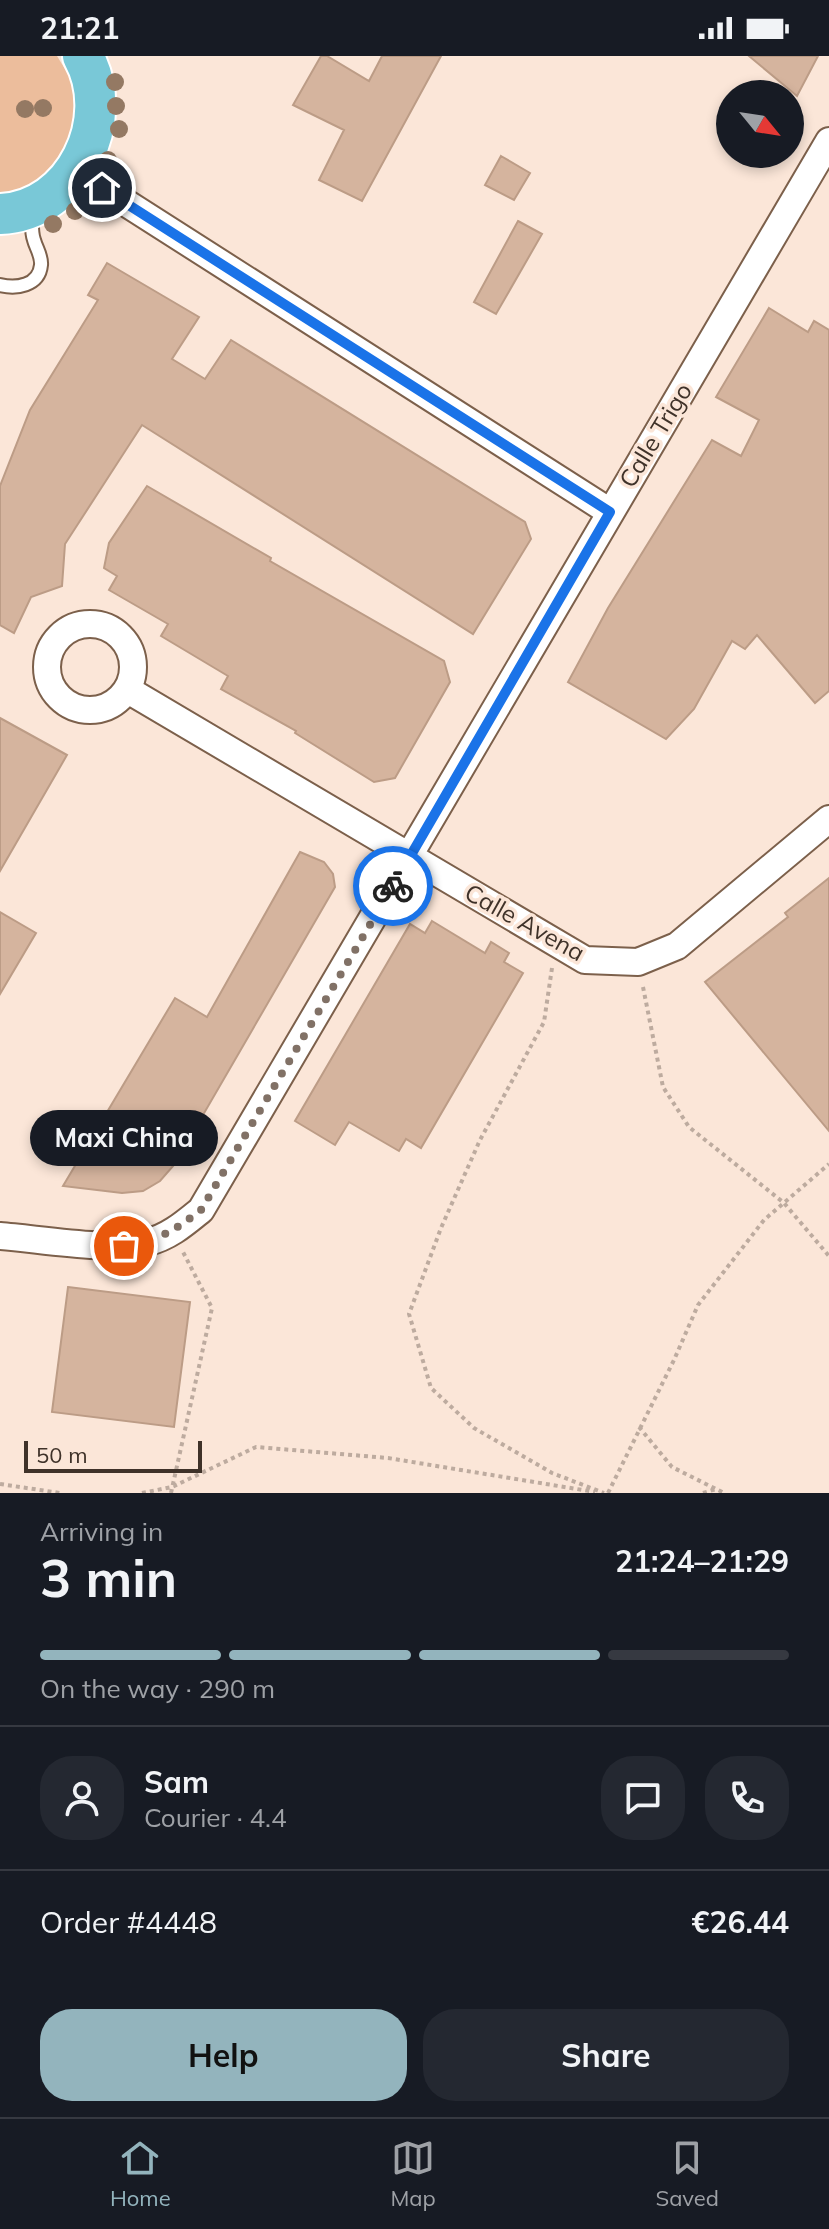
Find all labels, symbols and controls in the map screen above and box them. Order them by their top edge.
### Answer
text: 21:21 [40,9,119,47]
north arrow [716,80,804,168]
map controls [716,80,804,168]
pin [68,154,136,222]
icon: home [80,166,124,210]
street label: Calle Trigo [612,377,698,493]
courier [353,846,433,926]
icon: bike [371,864,415,908]
street label: Calle Avena [460,877,590,967]
callout: Maxi China [30,1110,218,1166]
text: Maxi China [55,1121,194,1154]
pin [90,1212,158,1280]
icon: bag [102,1224,146,1268]
scale bar [24,1437,202,1473]
text: 50 m [36,1441,87,1469]
text: Arriving in [40,1515,163,1548]
text: 21:24–21:29 [615,1542,789,1580]
text: 3 min [40,1545,177,1610]
text: On the way · 290 m [40,1672,275,1705]
button: person [40,1756,124,1840]
button: chat [601,1756,685,1840]
button: phone [705,1756,789,1840]
text: Sam [144,1763,209,1801]
text: Courier · 4.4 [144,1801,287,1834]
text: Order #4448 [40,1903,217,1941]
text: €26.44 [692,1903,789,1941]
button: Help [40,2009,407,2101]
button: Share [423,2009,789,2101]
tab: Home [110,2136,171,2212]
tab: Map [390,2136,436,2212]
tab: Saved [656,2136,719,2212]

